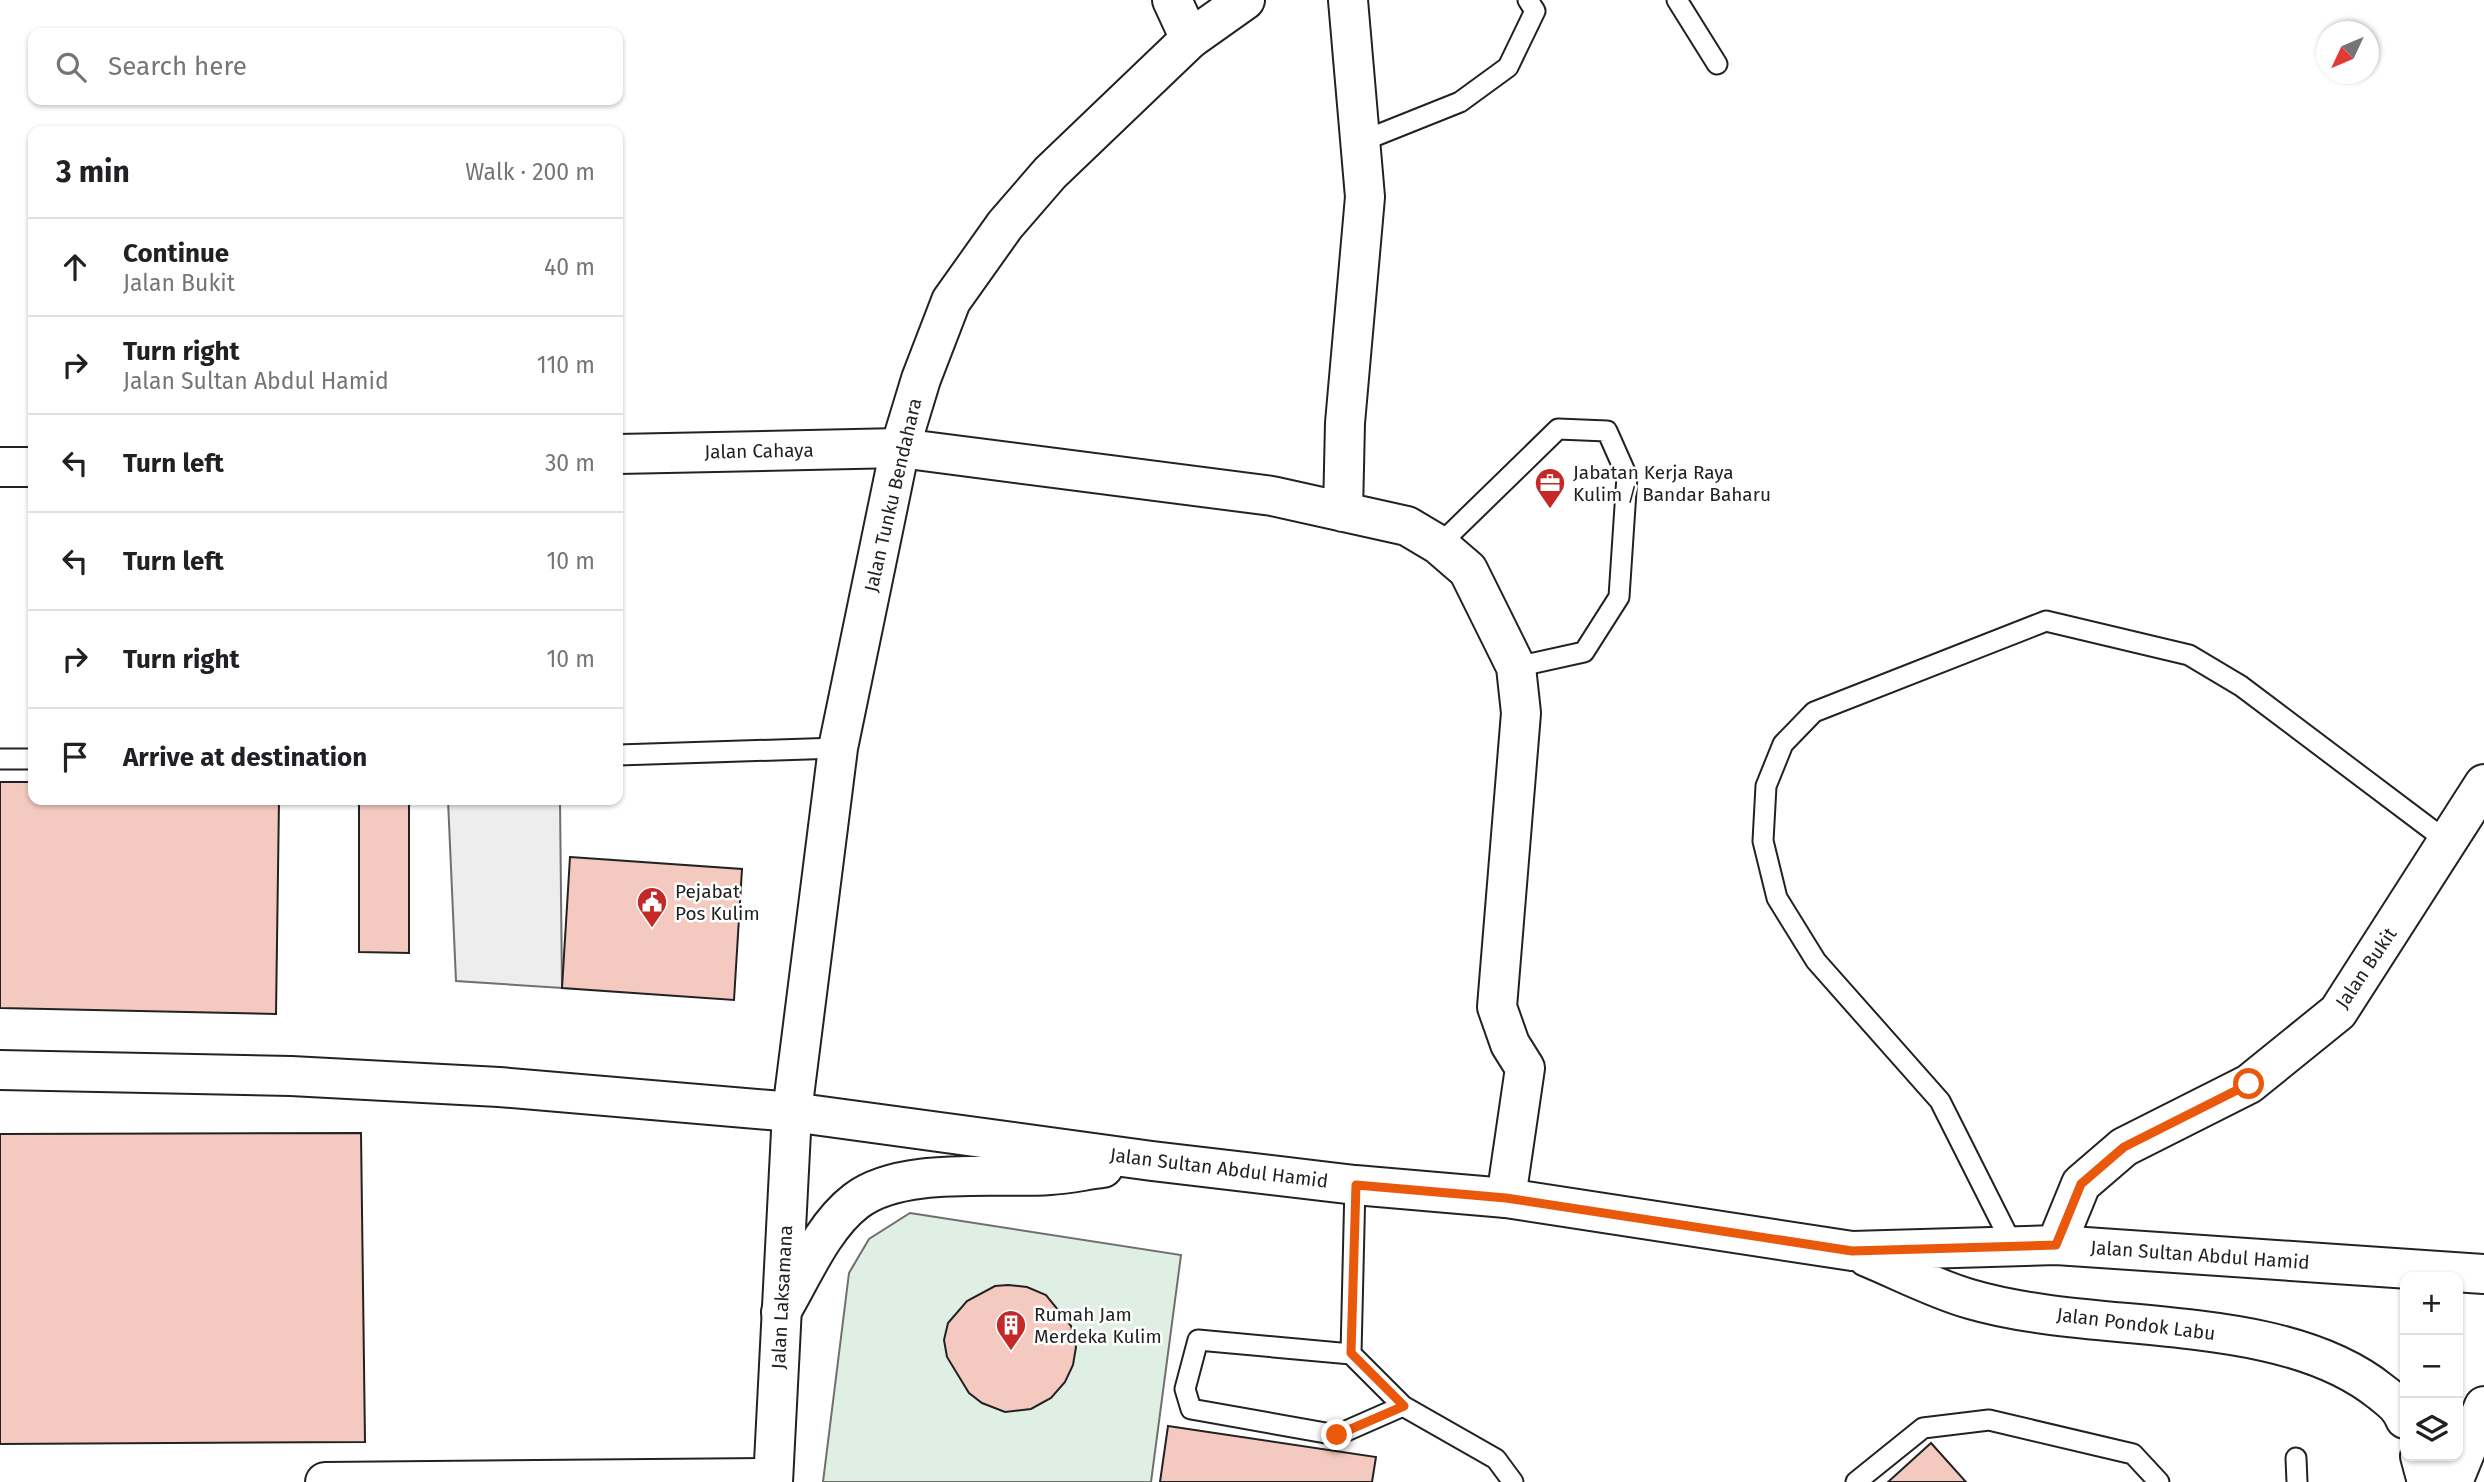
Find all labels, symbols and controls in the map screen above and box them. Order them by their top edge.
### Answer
north arrow [2316,21,2379,84]
search box [28,28,623,105]
icon: search [52,48,90,86]
text: Search here [108,51,247,82]
text: 3 min [56,154,130,190]
text: Walk · 200 m [465,158,595,186]
text: Continue [123,238,229,269]
icon: ahead [56,248,94,286]
text: 40 m [544,253,595,281]
text: Jalan Bukit [123,269,235,297]
text: Turn right [123,336,240,367]
icon: right [56,346,94,384]
text: 110 m [537,351,595,379]
text: Jalan Sultan Abdul Hamid [123,367,389,395]
street label: Jalan Tunku Bendahara [860,396,926,594]
street label: Jalan Cahaya [704,439,814,463]
icon: left [56,444,94,482]
text: Turn left [123,448,224,479]
text: 30 m [545,449,595,477]
place label: Jabatan Kerja Raya Kulim / Bandar Baharu [1573,461,1771,506]
office icon: Jabatan Kerja Raya Kulim / Bandar Baharu [1533,466,1567,510]
icon: left [56,542,94,580]
text: Turn left [123,546,224,577]
text: 10 m [546,547,595,575]
icon: right [56,640,94,678]
text: Turn right [123,644,240,675]
text: 10 m [546,645,595,673]
icon: arrive [56,738,94,776]
text: Arrive at destination [123,742,367,773]
place label: Pejabat Pos Kulim [675,880,760,925]
public building icon: Pejabat Pos Kulim [635,885,669,929]
street label: Jalan Bukit [2331,923,2401,1013]
route start [2233,1068,2264,1099]
street label: Jalan Sultan Abdul Hamid [1109,1143,1329,1193]
street label: Jalan Laksamana [767,1224,797,1370]
street label: Jalan Sultan Abdul Hamid [2090,1236,2310,1274]
map controls [2400,1272,2463,1461]
button: + [2400,1272,2463,1335]
place label: Rumah Jam Merdeka Kulim [1034,1303,1162,1348]
street label: Jalan Pondok Labu [2055,1303,2217,1345]
building icon: Rumah Jam Merdeka Kulim [994,1308,1028,1352]
button: − [2400,1335,2463,1398]
button: layers [2400,1398,2463,1461]
route end [1321,1419,1352,1450]

